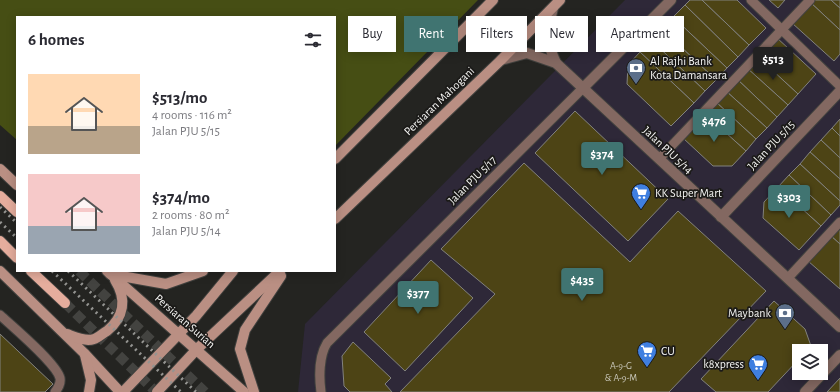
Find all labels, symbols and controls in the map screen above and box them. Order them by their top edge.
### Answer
chip: Buy [348,16,396,52]
chip: Rent [404,16,458,52]
chip: Filters [466,16,527,52]
chip: New [535,16,588,52]
chip: Apartment [596,16,684,52]
icon: filters [302,29,324,51]
text: 6 homes [28,31,84,48]
pin: $513 [749,47,797,81]
text: $513 [762,53,784,66]
place label: Al Rajhi Bank Kota Damansara [650,55,728,81]
bank icon: Al Rajhi Bank Kota Damansara [625,57,647,85]
street label: Persiaran Mahogani [402,65,476,137]
text: $513/mo [152,89,207,106]
icon: home [60,90,108,138]
text: 4 rooms · 116 m² [152,109,232,122]
pin: $476 [690,109,738,143]
text: $476 [702,115,726,128]
street label: Jalan PJU 5/15 [745,118,797,172]
street label: Jalan PJU 5/14 [641,124,695,176]
text: Jalan PJU 5/15 [152,125,220,138]
pin: $374 [578,142,626,176]
text: $374 [590,148,614,161]
street label: Jalan PJU 5/17 [446,154,498,206]
supermarket icon: KK Super Mart [630,182,652,210]
pin: $303 [765,185,813,219]
place label: KK Super Mart [655,187,722,199]
text: $374/mo [152,189,210,206]
icon: home [60,190,108,238]
text: $303 [777,191,801,204]
text: 2 rooms · 80 m² [152,209,229,222]
text: Jalan PJU 5/14 [152,225,221,238]
pin: $435 [558,268,606,302]
text: $435 [570,274,594,287]
pin: $377 [394,281,442,315]
text: $377 [407,287,429,300]
street label: Persiaran Surian [153,292,217,350]
bank icon: Maybank [774,302,796,330]
place label: Maybank [728,307,772,320]
supermarket icon: CU [636,340,658,368]
map controls [792,344,828,380]
button: layers [792,344,828,380]
place label: CU [661,345,675,357]
supermarket icon: k8xpress [747,353,769,381]
place label: k8xpress [703,358,744,370]
house number: A-9-G & A-9-M [605,361,637,383]

